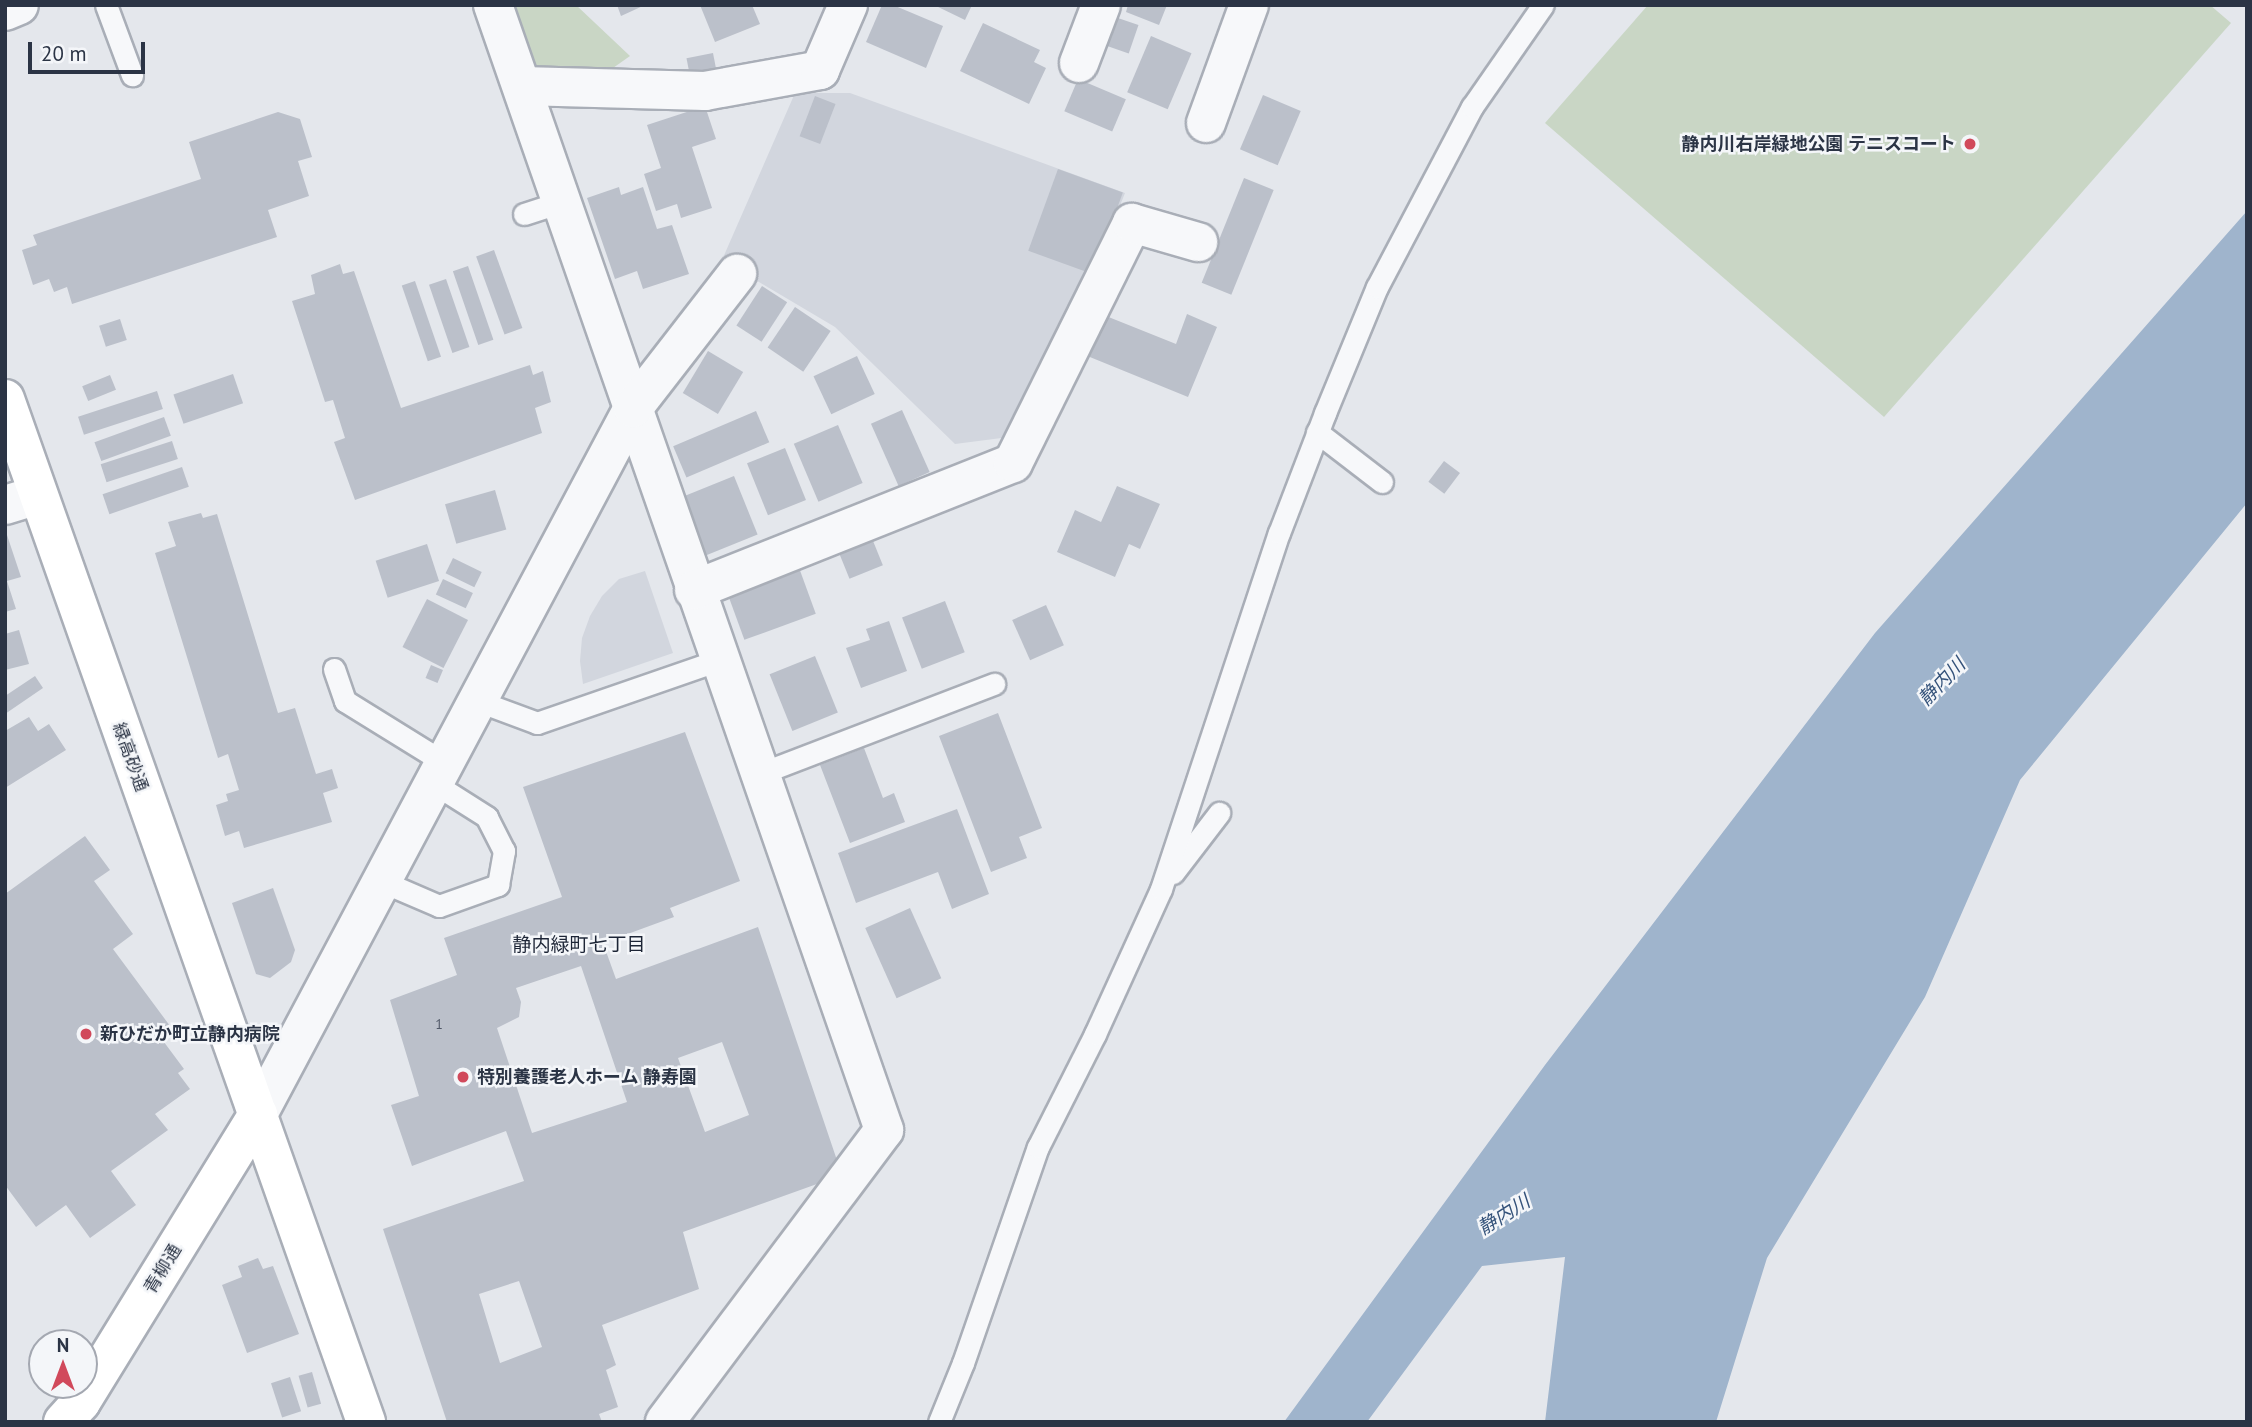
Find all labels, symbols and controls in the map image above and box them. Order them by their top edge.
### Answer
scale bar [32,28,149,72]
text: 20 m [41,40,87,67]
place label: 静内川右岸緑地公園 テニスコート [1681,133,1956,155]
marker: 静内川右岸緑地公園 テニスコート [1962,136,1978,152]
water label: 静内川 [1914,654,1970,710]
street label: 緑高砂通 [108,719,152,795]
district label: 静内緑町七丁目 [513,934,645,956]
house number: 1 [435,1016,443,1032]
place label: 新ひだか町立静内病院 [100,1023,280,1045]
marker: 新ひだか町立静内病院 [78,1026,94,1042]
place label: 特別養護老人ホーム 静寿園 [477,1066,698,1088]
marker: 特別養護老人ホーム 静寿園 [455,1069,471,1085]
water label: 静内川 [1474,1190,1534,1240]
street label: 青柳通 [140,1240,186,1298]
north arrow [28,1329,98,1399]
text: N [57,1333,69,1357]

